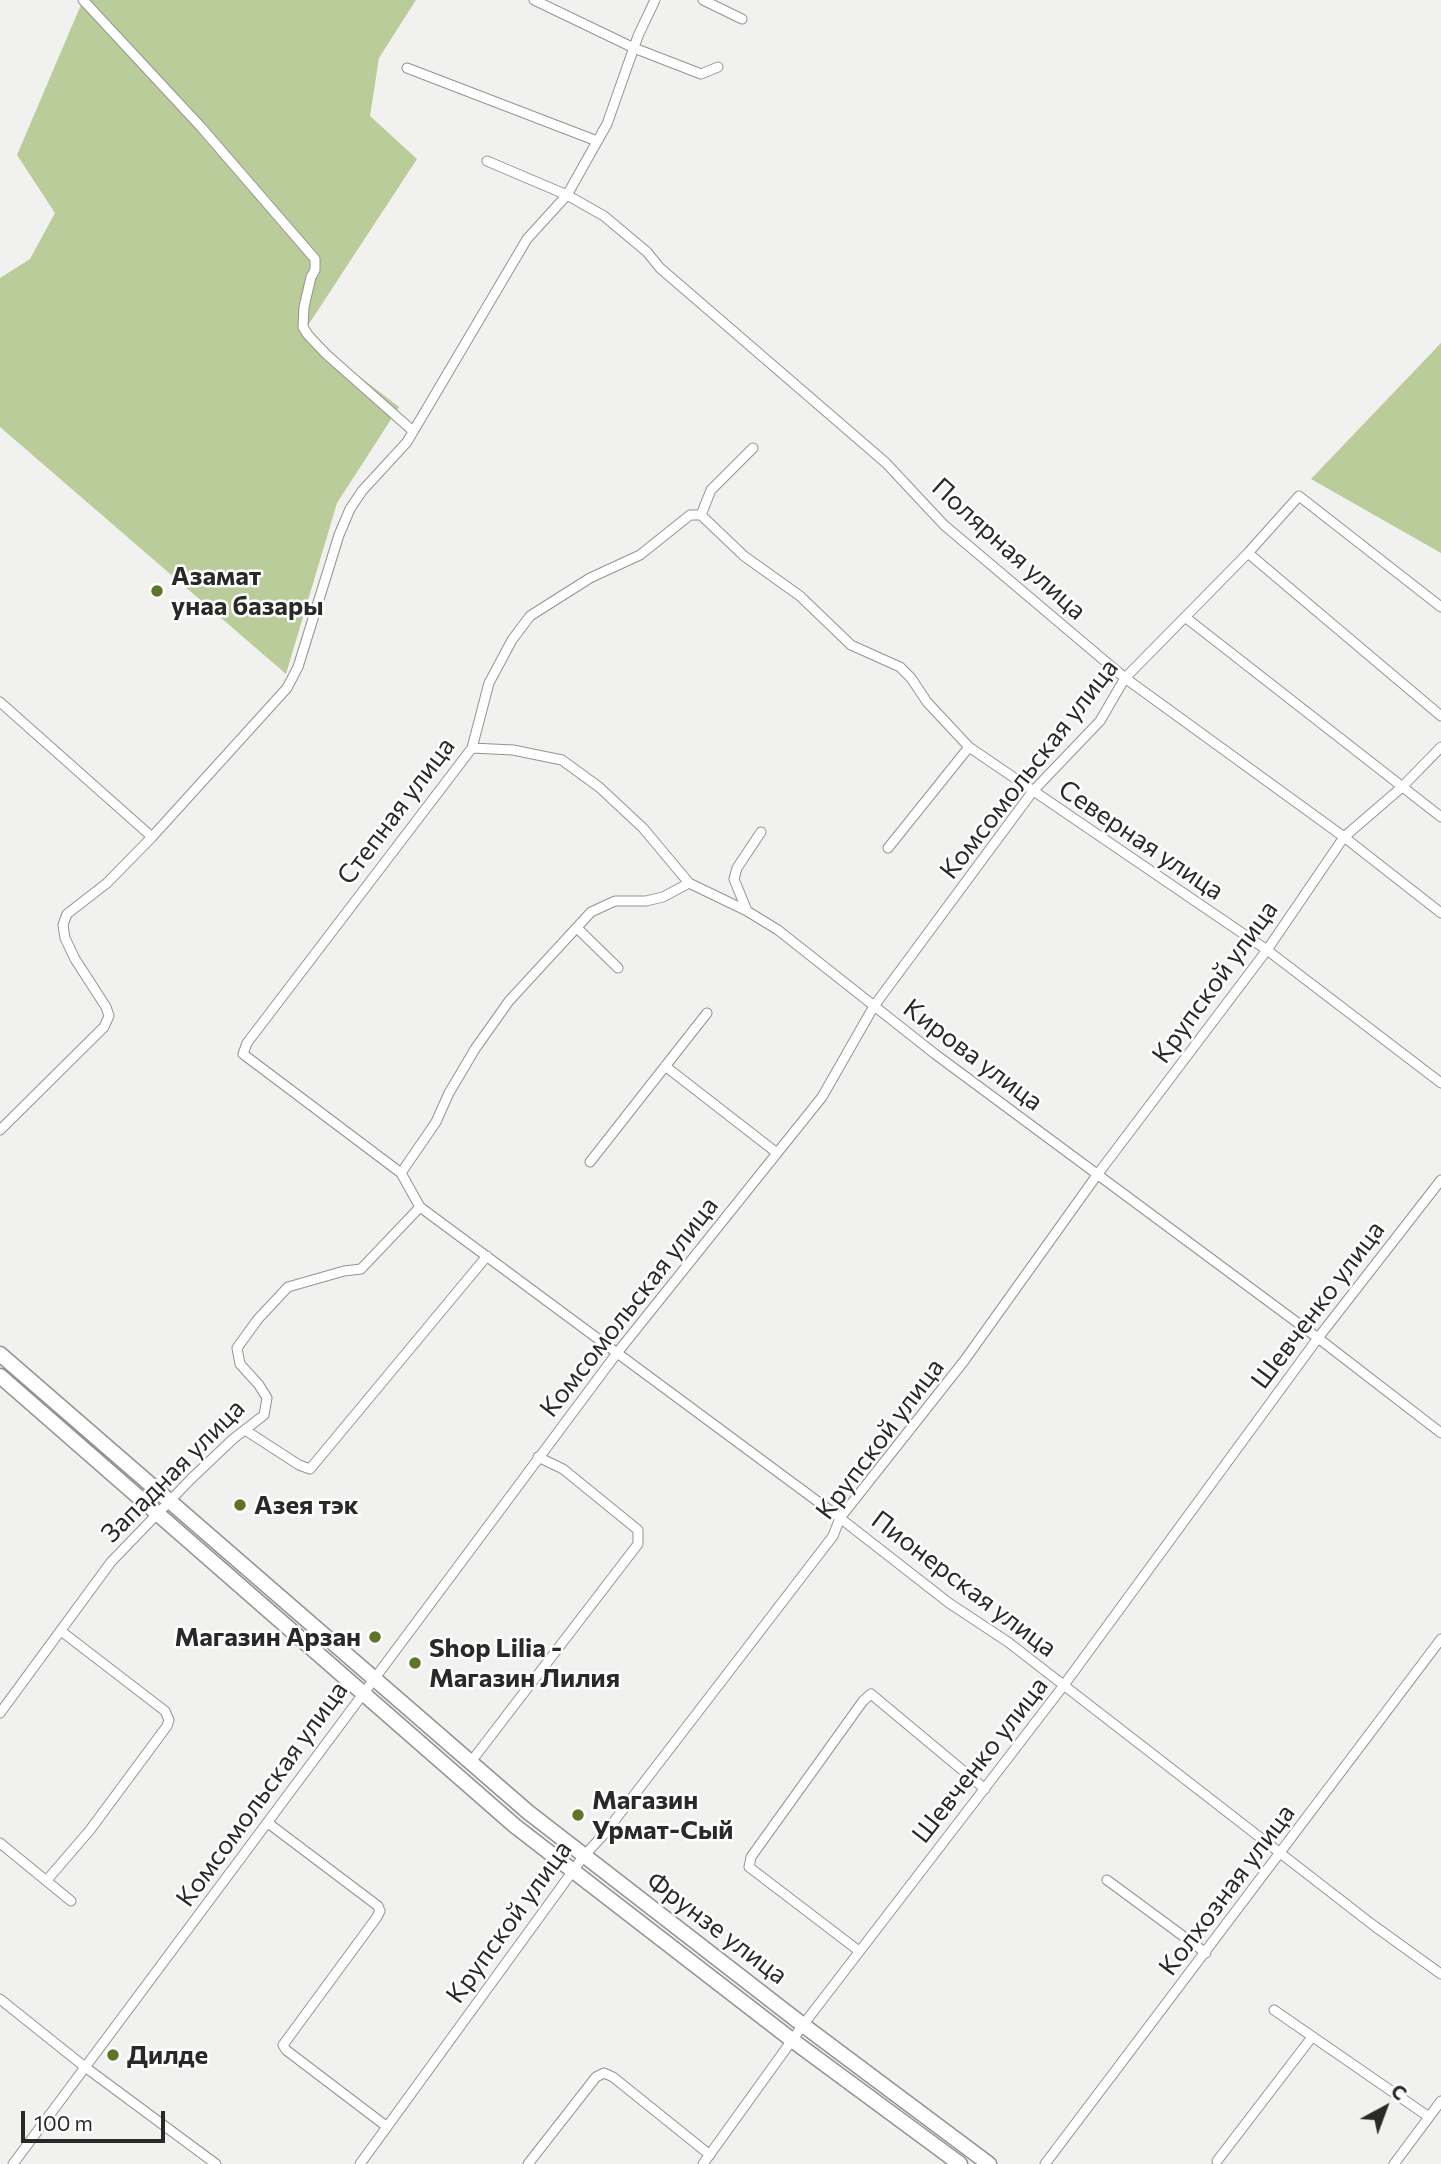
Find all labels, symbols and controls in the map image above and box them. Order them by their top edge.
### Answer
street label: Полярная улица [925,472,1093,626]
place label: Азамат унаа базары [171,560,324,622]
marker: Азамат унаа базары [149,583,165,599]
street label: Комсомольская улица [933,653,1125,885]
street label: Степная улица [331,731,461,891]
street label: Северная улица [1053,773,1229,907]
street label: Крупской улица [1146,895,1284,1069]
street label: Кирова улица [897,992,1049,1118]
street label: Комсомольская улица [533,1191,725,1423]
street label: Шевченко улица [1245,1215,1391,1395]
street label: Крупской улица [809,1352,951,1526]
street label: Западная улица [95,1393,251,1549]
place label: Азея тэк [254,1489,359,1521]
marker: Азея тэк [232,1497,248,1513]
street label: Пионерская улица [865,1504,1063,1664]
place label: Магазин Арзан [174,1621,361,1653]
marker: Магазин Арзан [367,1629,383,1645]
place label: Shop Lilia - Магазин Лилия [429,1632,620,1694]
marker: Shop Lilia - Магазин Лилия [407,1655,423,1671]
street label: Шевченко улица [906,1671,1054,1849]
street label: Комсомольская улица [170,1675,354,1913]
place label: Магазин Урмат-Сый [592,1784,733,1846]
street label: Колхозная улица [1152,1798,1302,1982]
marker: Магазин Урмат-Сый [570,1807,586,1823]
street label: Крупской улица [440,1835,578,2009]
street label: Фрунзе улица [641,1865,793,1991]
place label: Дилде [127,2039,208,2071]
marker: Дилде [105,2047,121,2063]
north arrow [1350,2073,1420,2143]
text: С [1387,2079,1412,2105]
scale bar [24,2098,168,2142]
text: 100 m [34,2110,93,2135]

